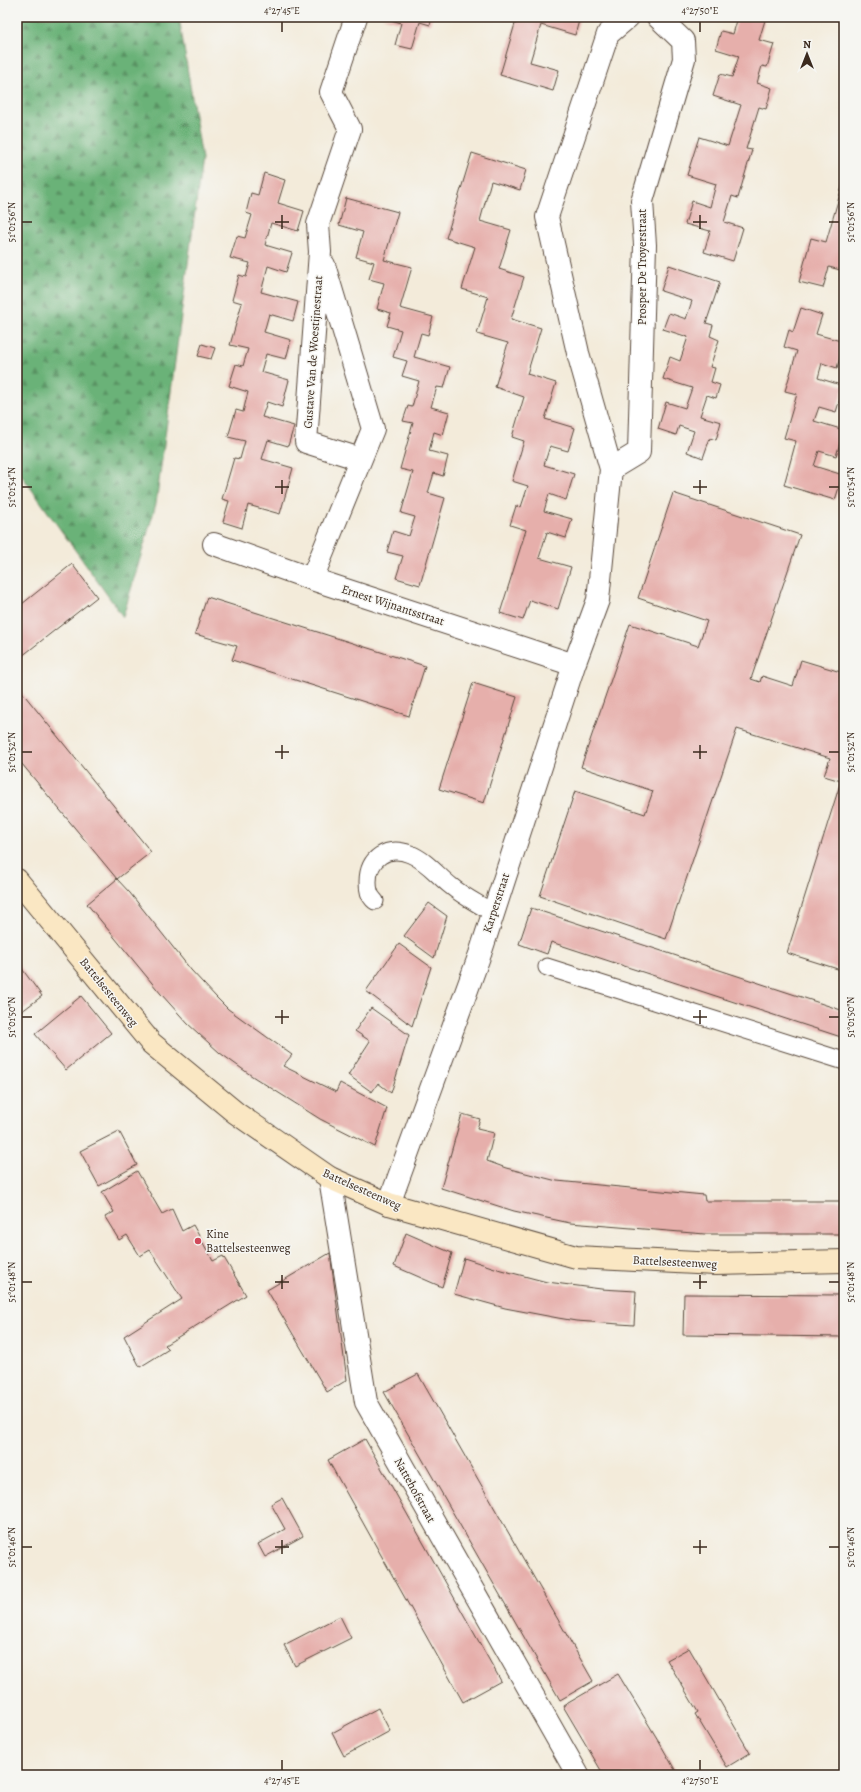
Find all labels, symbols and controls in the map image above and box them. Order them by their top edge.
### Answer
text: 4°27'45"E [264,4,300,17]
text: 4°27'50"E [682,4,718,17]
north arrow [787,34,827,74]
text: N [803,37,811,52]
text: 51°01'56"N [5,202,18,242]
text: 51°01'56"N [844,202,857,242]
street label: Prosper De Troyerstraat [634,209,650,325]
street label: Gustave Van de Woestijnestraat [300,275,326,429]
text: 51°01'54"N [5,467,18,507]
text: 51°01'54"N [844,467,857,507]
street label: Ernest Wijnantsstraat [339,581,447,629]
text: 51°01'52"N [5,732,18,772]
text: 51°01'52"N [844,732,857,772]
street label: Karperstraat [479,871,513,935]
street label: Battelsesteenweg [76,954,142,1030]
text: 51°01'50"N [5,996,18,1038]
text: 51°01'50"N [844,996,857,1038]
street label: Battelsesteenweg [320,1164,404,1214]
place label: Kine Battelsesteenweg [206,1226,291,1256]
marker: Kine Battelsesteenweg [193,1236,203,1246]
street label: Battelsesteenweg [632,1252,718,1272]
text: 51°01'48"N [5,1262,18,1302]
text: 51°01'48"N [844,1262,857,1302]
street label: Nattehofstraat [391,1455,439,1525]
text: 51°01'46"N [5,1527,18,1567]
text: 51°01'46"N [844,1527,857,1567]
text: 4°27'45"E [264,1774,300,1787]
text: 4°27'50"E [682,1774,718,1787]

